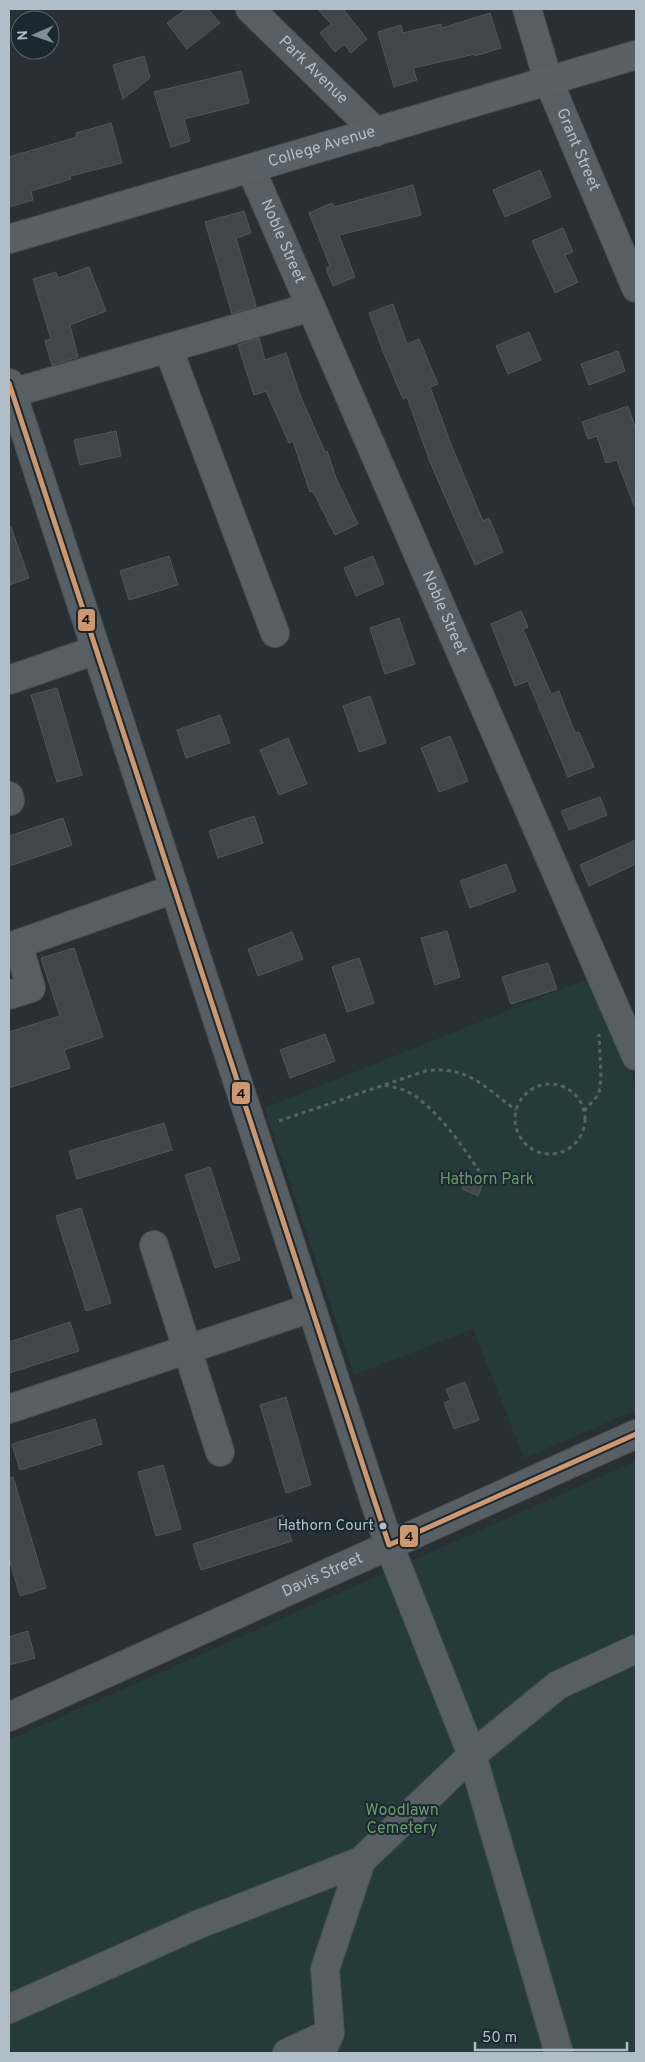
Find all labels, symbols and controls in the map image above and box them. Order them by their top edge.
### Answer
north arrow [10,10,60,60]
text: N [15,30,32,41]
street label: Park Avenue [274,32,352,109]
street label: Grant Street [551,105,604,194]
street label: College Avenue [266,122,378,172]
street label: Noble Street [255,196,310,287]
street label: Noble Street [417,568,471,658]
line badge: 4 [77,608,96,632]
text: 4 [82,612,91,629]
line badge: 4 [231,1081,251,1105]
text: 4 [237,1086,246,1103]
park label: Hathorn Park [440,1170,534,1190]
place label: Hathorn Court [278,1517,374,1536]
marker: Hathorn Court [378,1521,388,1531]
line badge: 4 [399,1524,419,1548]
text: 4 [405,1529,414,1546]
street label: Davis Street [279,1549,366,1602]
park label: Woodlawn Cemetery [365,1801,439,1839]
scale bar [475,2020,628,2052]
text: 50 m [482,2029,517,2048]

